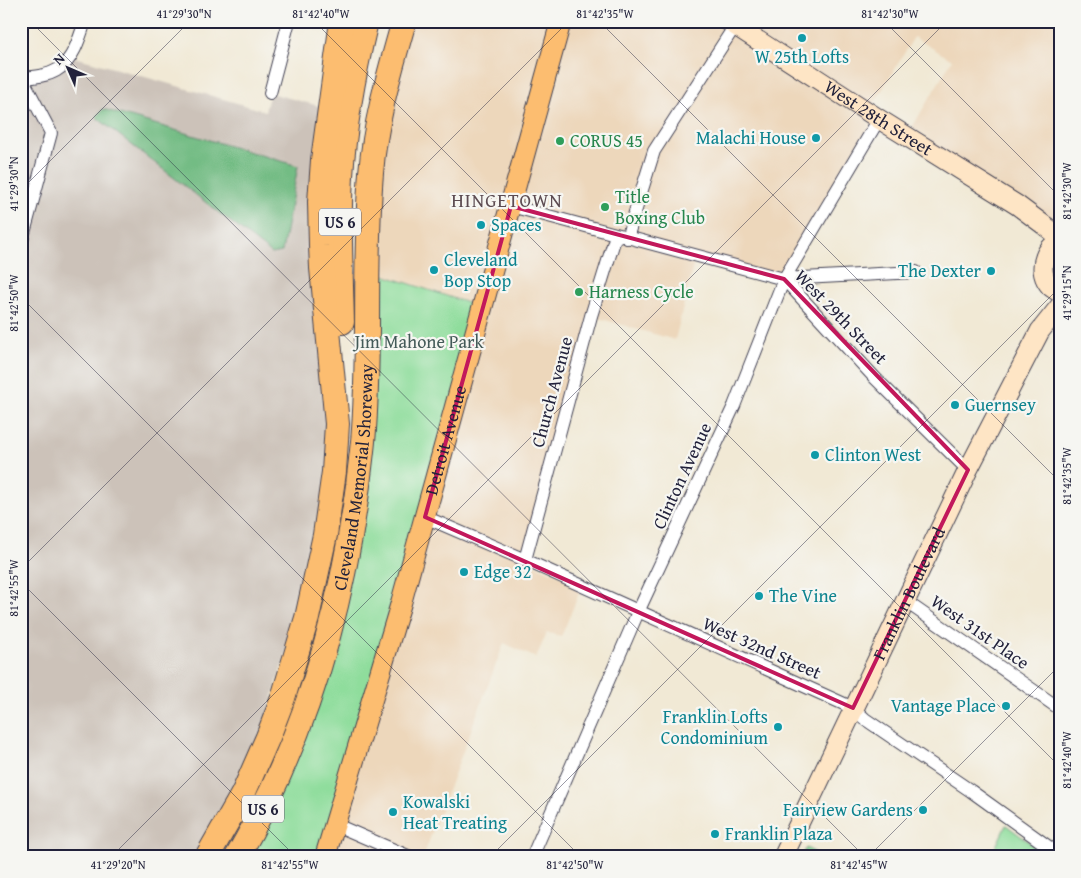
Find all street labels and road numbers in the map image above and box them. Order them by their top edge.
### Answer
street label: West 28th Street [819,73,939,163]
road number: US 6 [319,208,361,236]
street label: West 29th Street [789,263,895,371]
street label: Church Avenue [524,333,579,450]
street label: Cleveland Memorial Shoreway [326,364,380,593]
street label: Detroit Avenue [417,382,473,498]
street label: Clinton Avenue [645,418,718,534]
street label: Franklin Boulevard [865,522,952,664]
street label: West 31st Place [925,588,1035,676]
street label: West 32nd Street [699,609,826,686]
road number: US 6 [242,796,284,822]

